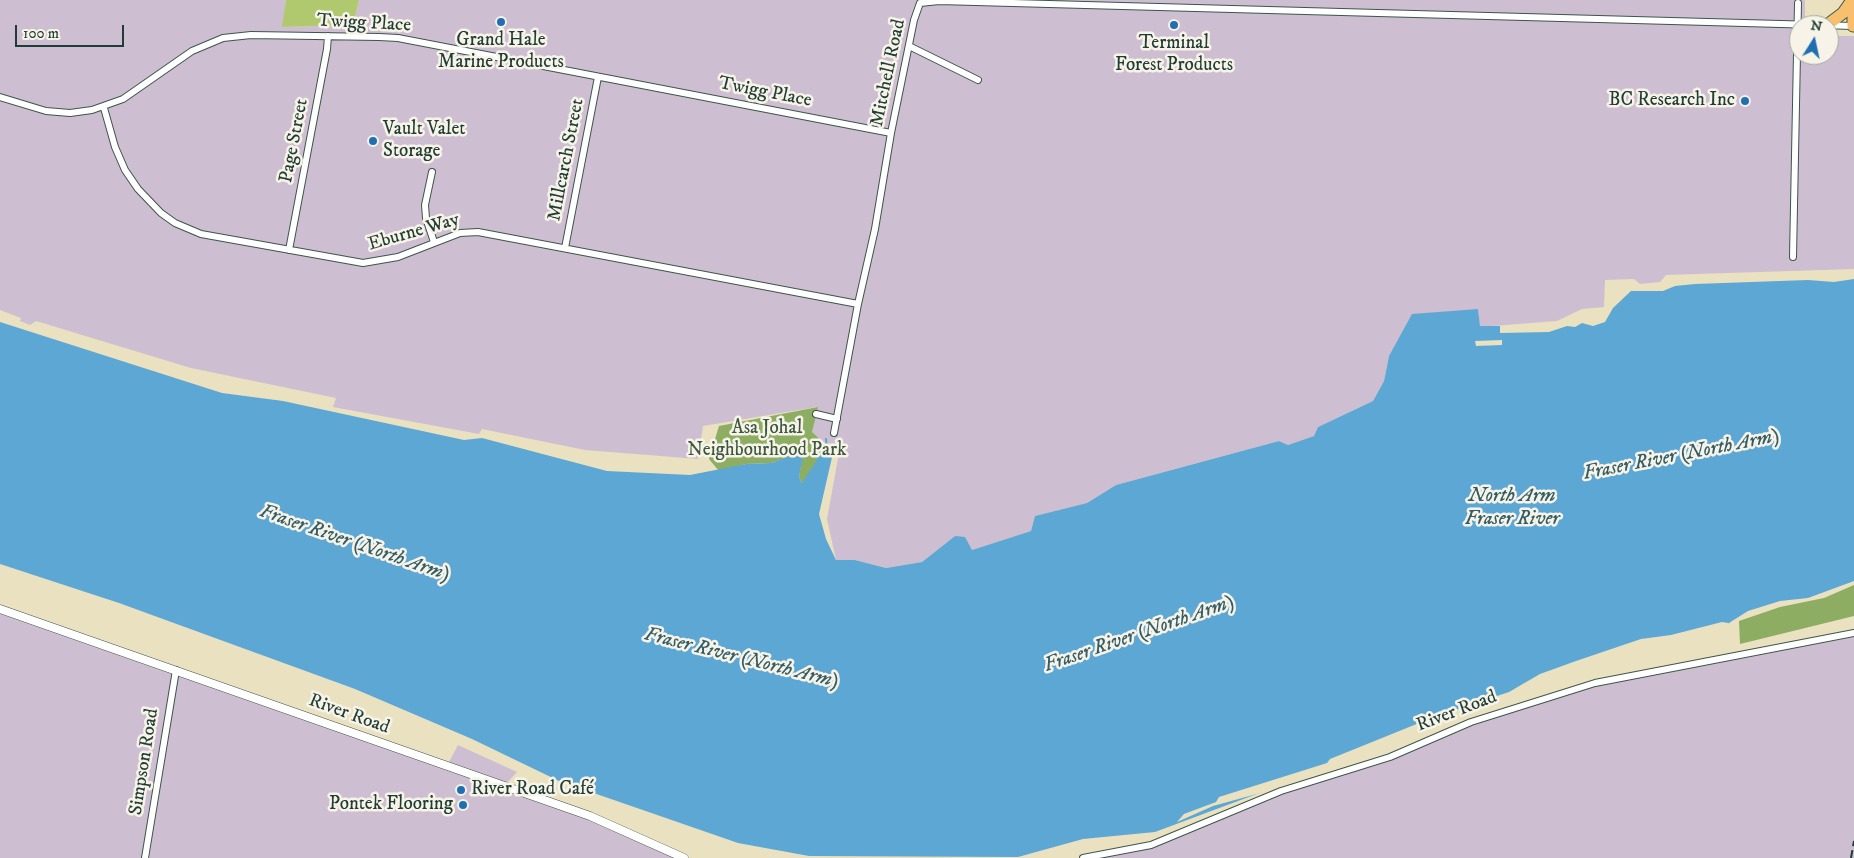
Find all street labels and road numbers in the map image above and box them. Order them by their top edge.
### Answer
street label: Twigg Place [316,10,412,38]
street label: Mitchell Road [867,17,911,129]
street label: Twigg Place [717,73,813,113]
street label: Page Street [276,97,314,185]
street label: Millcarch Street [544,97,590,223]
street label: Eburne Way [366,209,462,257]
street label: River Road [1414,686,1500,738]
street label: River Road [306,690,392,740]
street label: Simpson Road [125,707,165,817]

